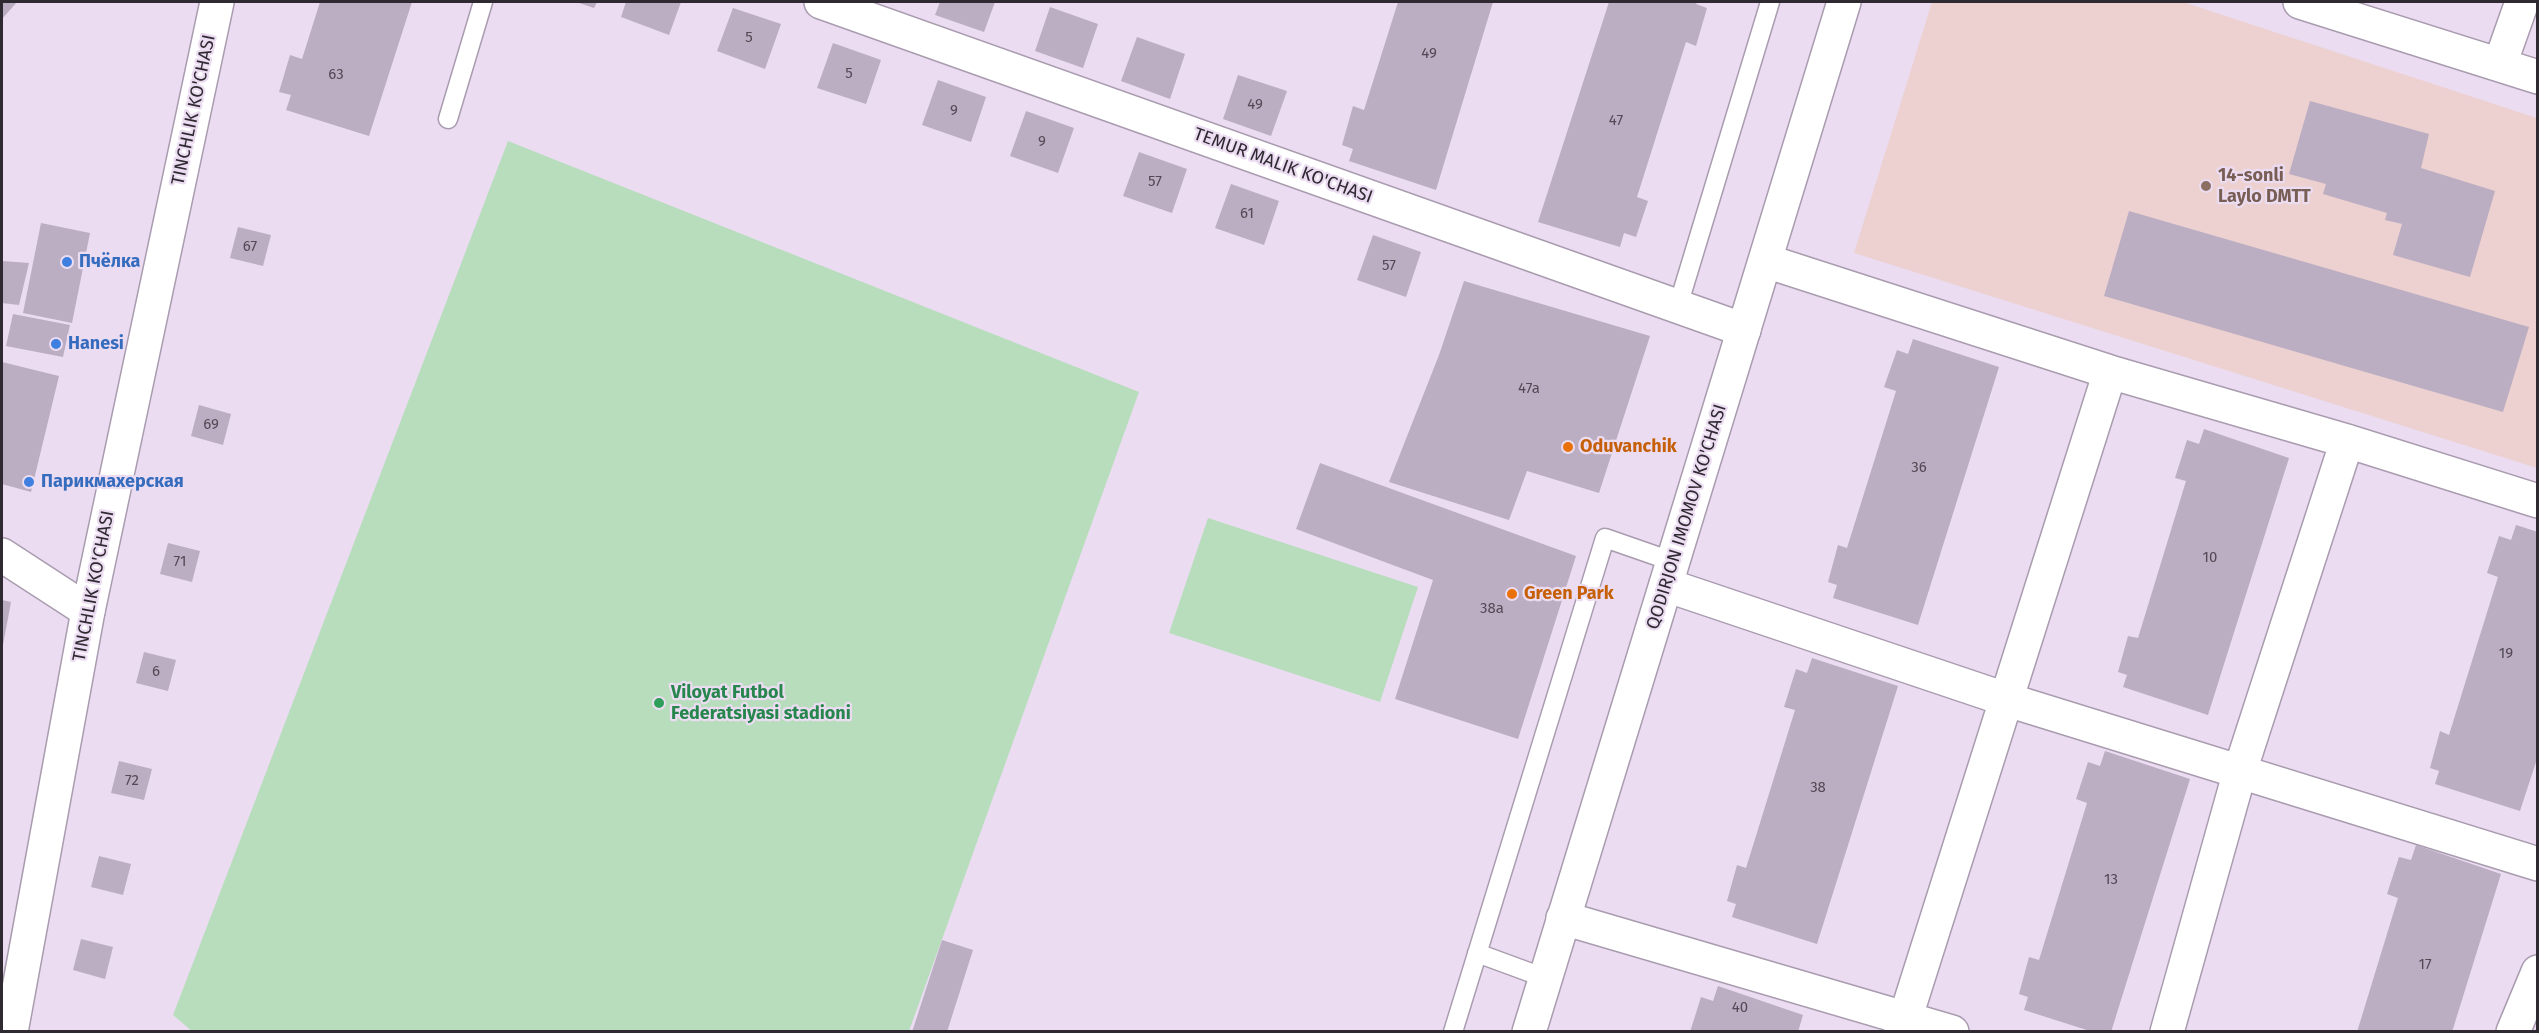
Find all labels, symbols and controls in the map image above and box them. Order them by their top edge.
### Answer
house number: 5 [745,29,753,47]
street label: TINCHLIK KO'CHASI [167,33,221,187]
house number: 49 [1421,45,1437,63]
house number: 5 [845,65,853,83]
house number: 63 [328,66,344,84]
house number: 49 [1247,96,1263,114]
house number: 9 [950,102,958,120]
house number: 47 [1609,112,1623,130]
street label: TEMUR MALIK KO'CHASI [1191,124,1375,208]
house number: 9 [1038,133,1046,151]
place label: 14-sonli Laylo DMTT [2218,165,2311,207]
house number: 57 [1148,173,1162,191]
marker: 14-sonli Laylo DMTT [2199,179,2213,193]
house number: 61 [1240,205,1254,223]
house number: 67 [243,238,257,256]
place label: Пчёлка [79,251,140,273]
marker: Пчёлка [60,255,74,269]
house number: 57 [1382,257,1396,275]
place label: Hanesi [68,333,124,355]
marker: Hanesi [49,337,63,351]
house number: 47a [1518,380,1540,398]
street label: QODIRJON IMOMOV KO'CHASI [1642,402,1732,632]
house number: 69 [203,416,219,434]
place label: Oduvanchik [1580,436,1677,458]
marker: Oduvanchik [1561,440,1575,454]
house number: 36 [1911,459,1927,477]
place label: Парикмахерская [41,471,184,493]
marker: Парикмахерская [22,475,36,489]
street label: TINCHLIK KO'CHASI [69,509,119,663]
house number: 10 [2203,549,2217,567]
house number: 71 [174,553,186,571]
place label: Green Park [1524,583,1614,605]
marker: Green Park [1505,587,1519,601]
house number: 38a [1480,600,1504,618]
house number: 19 [2499,645,2513,663]
house number: 6 [152,663,160,681]
place label: Viloyat Futbol Federatsiyasi stadioni [671,682,851,724]
marker: Viloyat Futbol Federatsiyasi stadioni [652,696,666,710]
house number: 72 [125,772,139,790]
house number: 38 [1810,779,1826,797]
house number: 13 [2104,871,2118,889]
house number: 17 [2418,956,2432,974]
house number: 40 [1732,999,1748,1017]

